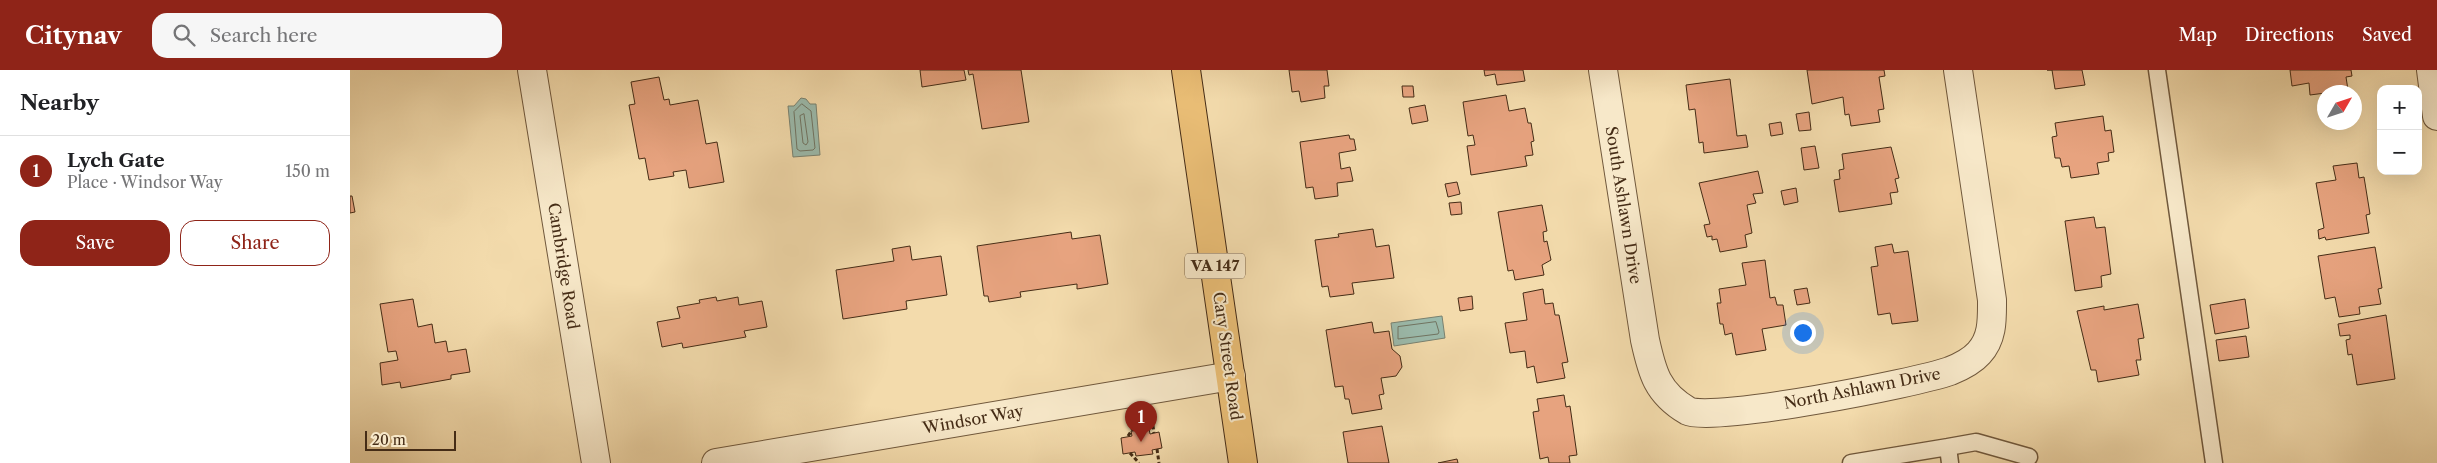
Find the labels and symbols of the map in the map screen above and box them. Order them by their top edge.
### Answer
north arrow [2317,85,2362,130]
street label: South Ashlawn Drive [1602,125,1646,285]
street label: Cambridge Road [544,201,584,331]
road number: VA 147 [1185,254,1245,278]
street label: Cary Street Road [1209,291,1247,422]
your location [1790,320,1816,346]
street label: North Ashlawn Drive [1782,363,1942,413]
street label: Windsor Way [920,400,1026,438]
pin: 1 [1125,401,1157,442]
scale bar [365,428,456,451]

